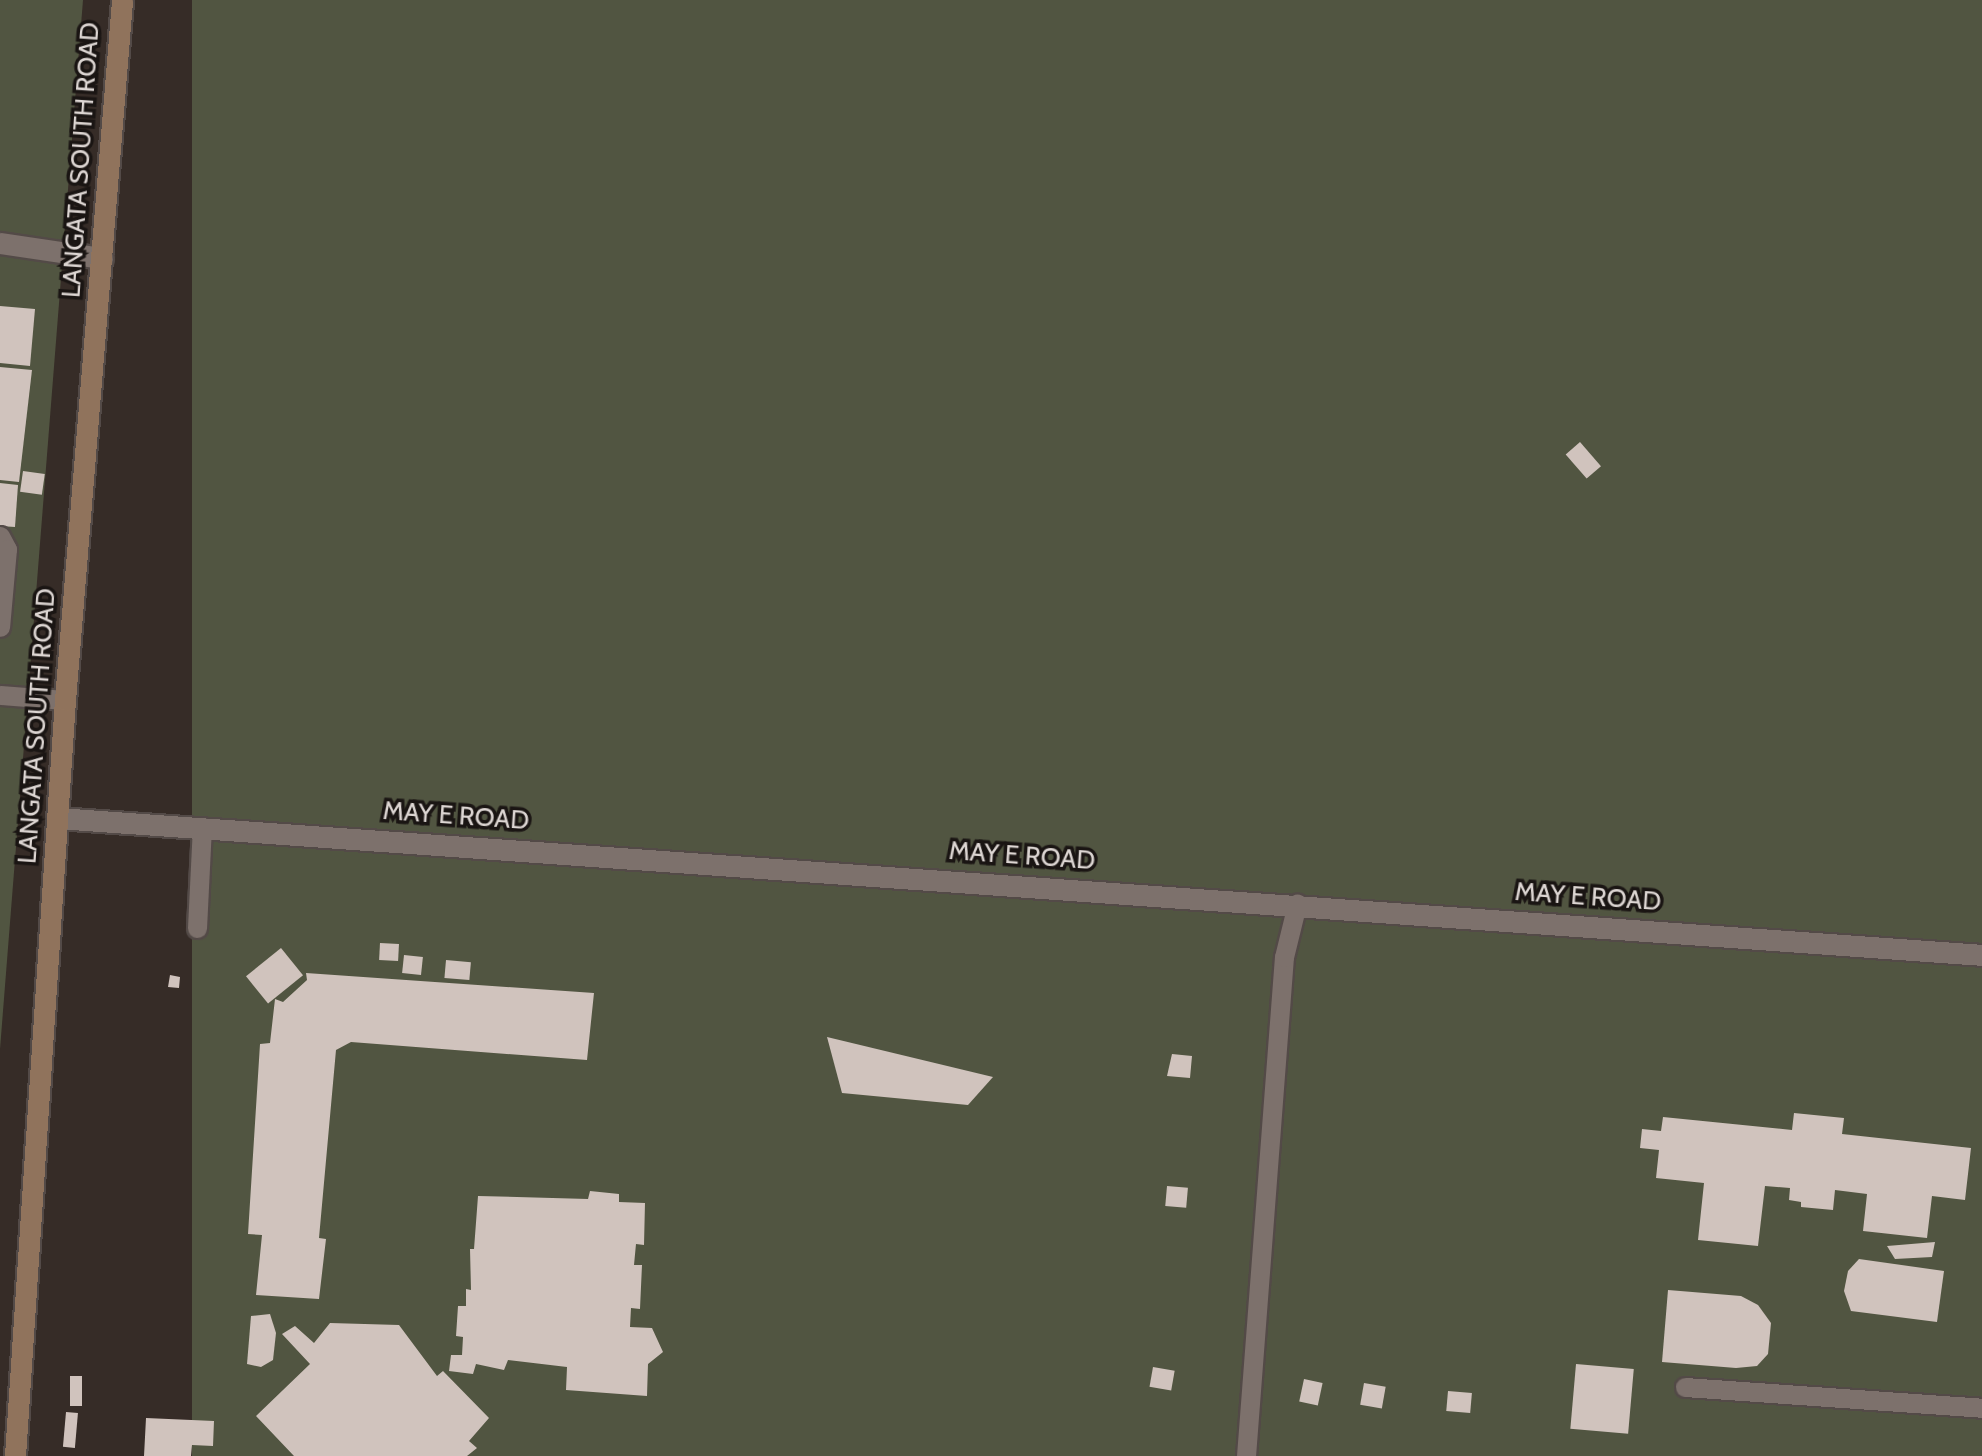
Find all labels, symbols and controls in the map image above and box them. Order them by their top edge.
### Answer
street label: LANGATA SOUTH ROAD [56,21,106,299]
street label: LANGATA SOUTH ROAD [12,587,62,865]
street label: MAY E ROAD [382,795,530,837]
street label: MAY E ROAD [948,835,1096,877]
street label: MAY E ROAD [1514,876,1662,918]

